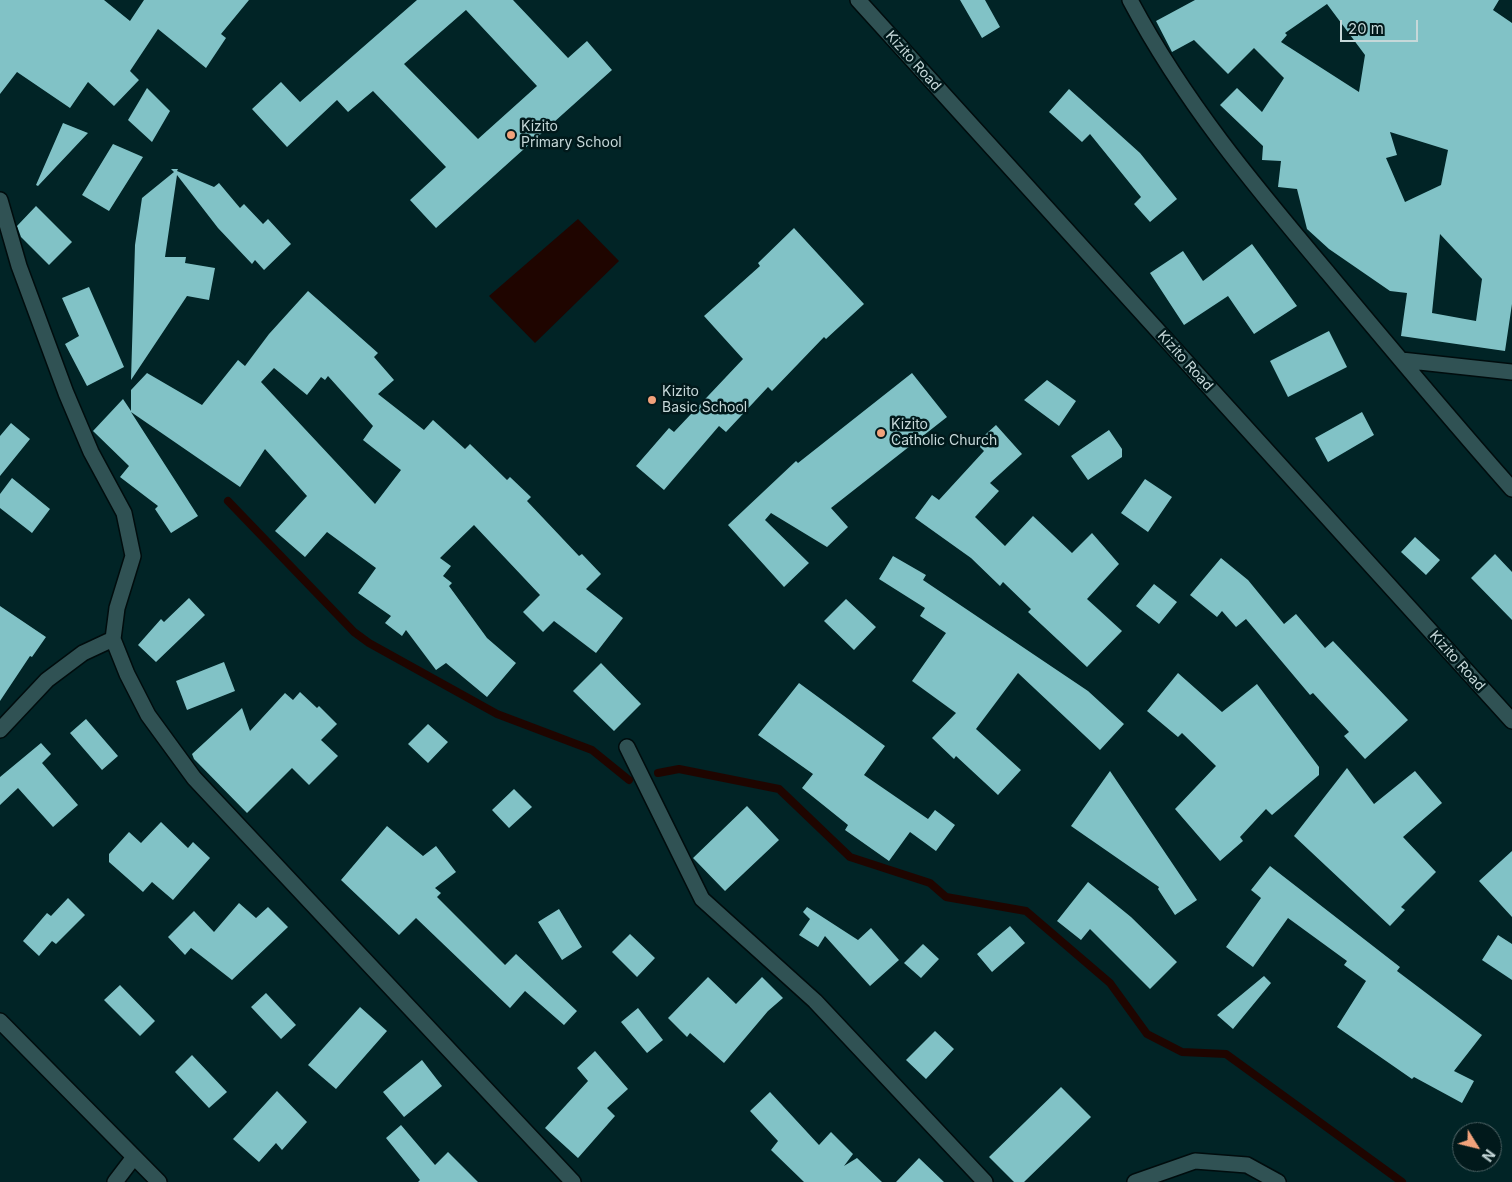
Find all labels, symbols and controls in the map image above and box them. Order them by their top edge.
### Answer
scale bar [1342,10,1420,42]
text: 20 m [1348,19,1384,38]
street label: Kizito Road [882,28,944,94]
place label: Kizito Primary School [521,119,622,152]
marker: Kizito Primary School [505,129,517,141]
street label: Kizito Road [1154,328,1216,394]
place label: Kizito Basic School [662,384,747,417]
marker: Kizito Basic School [646,394,658,406]
place label: Kizito Catholic Church [891,417,997,450]
marker: Kizito Catholic Church [875,427,887,439]
street label: Kizito Road [1426,628,1488,694]
north arrow [1452,1122,1502,1172]
text: N [1479,1146,1499,1165]

